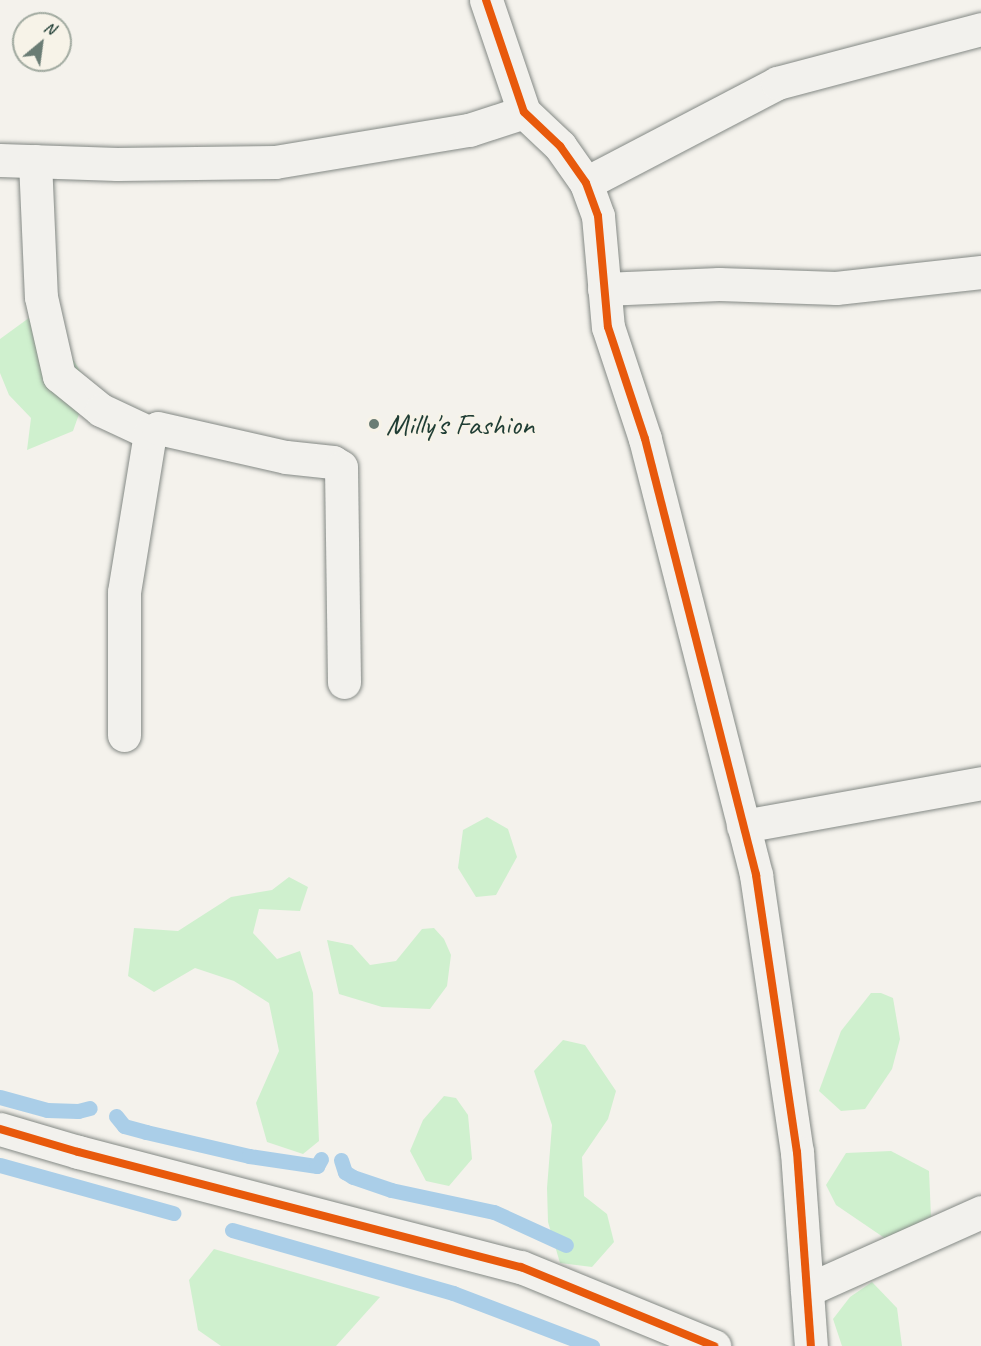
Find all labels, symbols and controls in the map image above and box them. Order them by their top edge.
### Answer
north arrow [12,12,72,72]
text: N [41,17,59,39]
place label: Milly's Fashion [386,406,534,442]
marker: Milly's Fashion [367,417,381,431]

